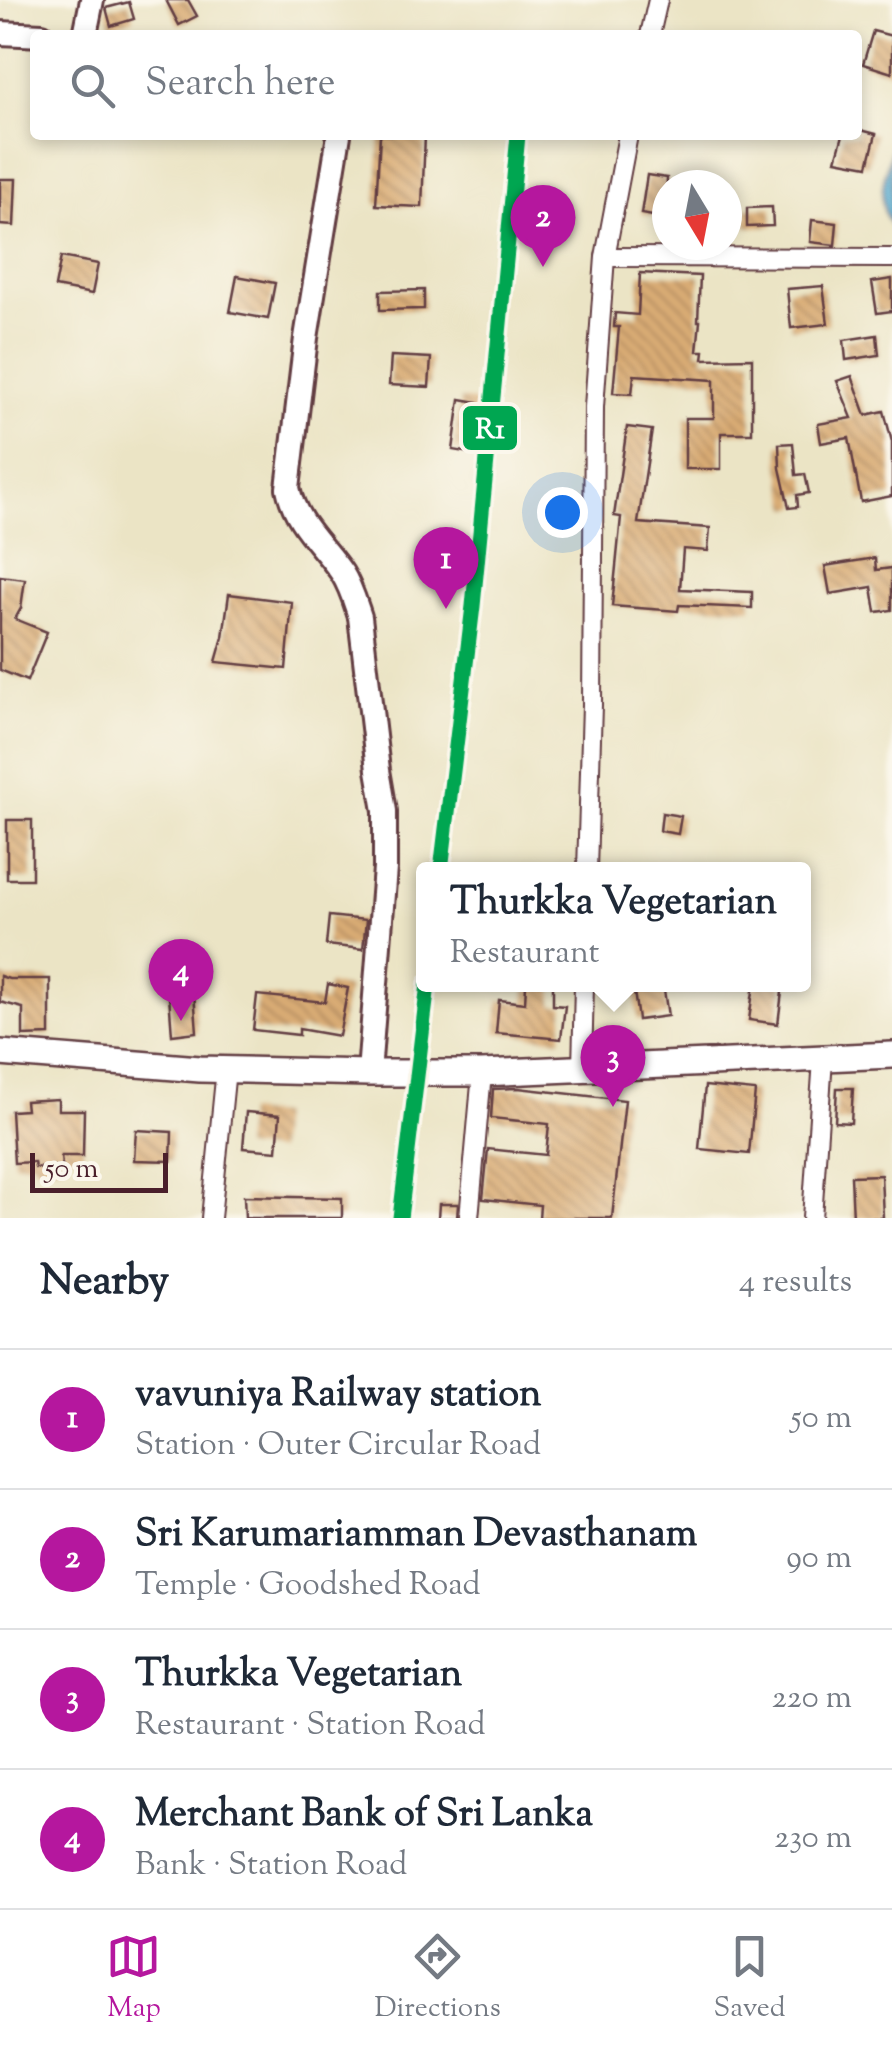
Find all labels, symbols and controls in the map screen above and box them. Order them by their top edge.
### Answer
search box [30,30,862,140]
icon: search [65,58,120,113]
text: Search here [145,58,336,112]
north arrow [652,170,742,260]
pin: 2 [510,184,576,267]
line badge: R1 [461,404,519,452]
text: R1 [475,411,505,451]
your location [537,487,588,538]
pin: 1 [414,526,478,609]
popup [416,862,811,992]
text: Thurkka Vegetarian [450,877,777,931]
text: Restaurant [450,931,599,977]
pin: 4 [148,938,214,1021]
pin: 3 [580,1024,646,1107]
scale bar [30,1148,168,1192]
text: 50 m [45,1150,99,1190]
text: Nearby [40,1253,169,1313]
text: 4 results [739,1260,852,1306]
text: vavuniya Railway station [135,1369,541,1423]
text: 1 [67,1396,78,1442]
text: 50 m [791,1396,852,1442]
text: Station · Outer Circular Road [135,1423,541,1469]
text: Sri Karumariamman Devasthanam [135,1509,697,1563]
text: 2 [65,1536,80,1582]
text: 90 m [786,1536,852,1582]
text: Temple · Goodshed Road [135,1563,481,1609]
text: Thurkka Vegetarian [135,1649,462,1703]
text: 3 [66,1676,79,1722]
text: 220 m [772,1676,852,1722]
text: Restaurant · Station Road [135,1703,486,1749]
text: Merchant Bank of Sri Lanka [135,1789,593,1843]
text: 4 [64,1816,81,1862]
text: 230 m [774,1816,852,1862]
text: Bank · Station Road [135,1843,407,1889]
tab: Map [106,1929,161,2029]
tab: Directions [374,1929,501,2029]
tab: Saved [714,1929,786,2029]

